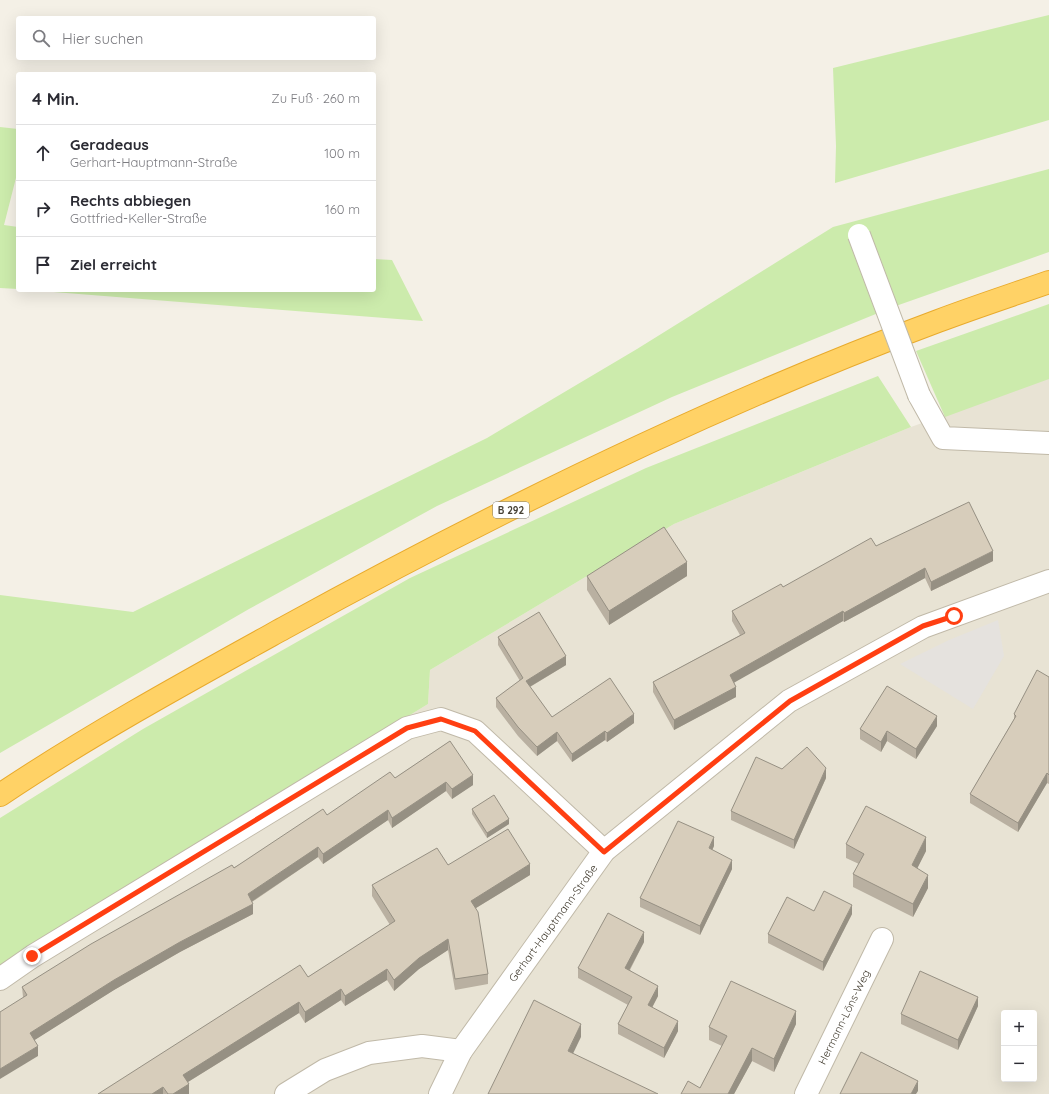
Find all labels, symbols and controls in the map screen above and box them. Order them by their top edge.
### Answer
search box [16,16,376,60]
icon: search [30,27,52,49]
text: Hier suchen [62,29,143,48]
text: 4 Min. [32,88,79,109]
text: Zu Fuß · 260 m [271,90,360,106]
text: Geradeaus [70,135,149,154]
icon: ahead [32,142,54,164]
text: 100 m [324,145,360,161]
text: Gerhart-Hauptmann-Straße [70,154,237,170]
text: Rechts abbiegen [70,191,191,210]
icon: right [32,198,54,220]
text: 160 m [325,201,360,217]
text: Gottfried-Keller-Straße [70,210,207,226]
icon: arrive [32,254,54,276]
text: Ziel erreicht [70,255,157,274]
road number: B 292 [493,502,529,518]
route start [945,607,963,625]
street label: Gerhart-Hauptmann-Straße [506,862,600,984]
route end [23,947,41,965]
street label: Hermann-Löns-Weg [815,967,873,1067]
map controls [1001,1010,1037,1082]
button: + [1001,1010,1037,1046]
button: − [1001,1046,1037,1082]

